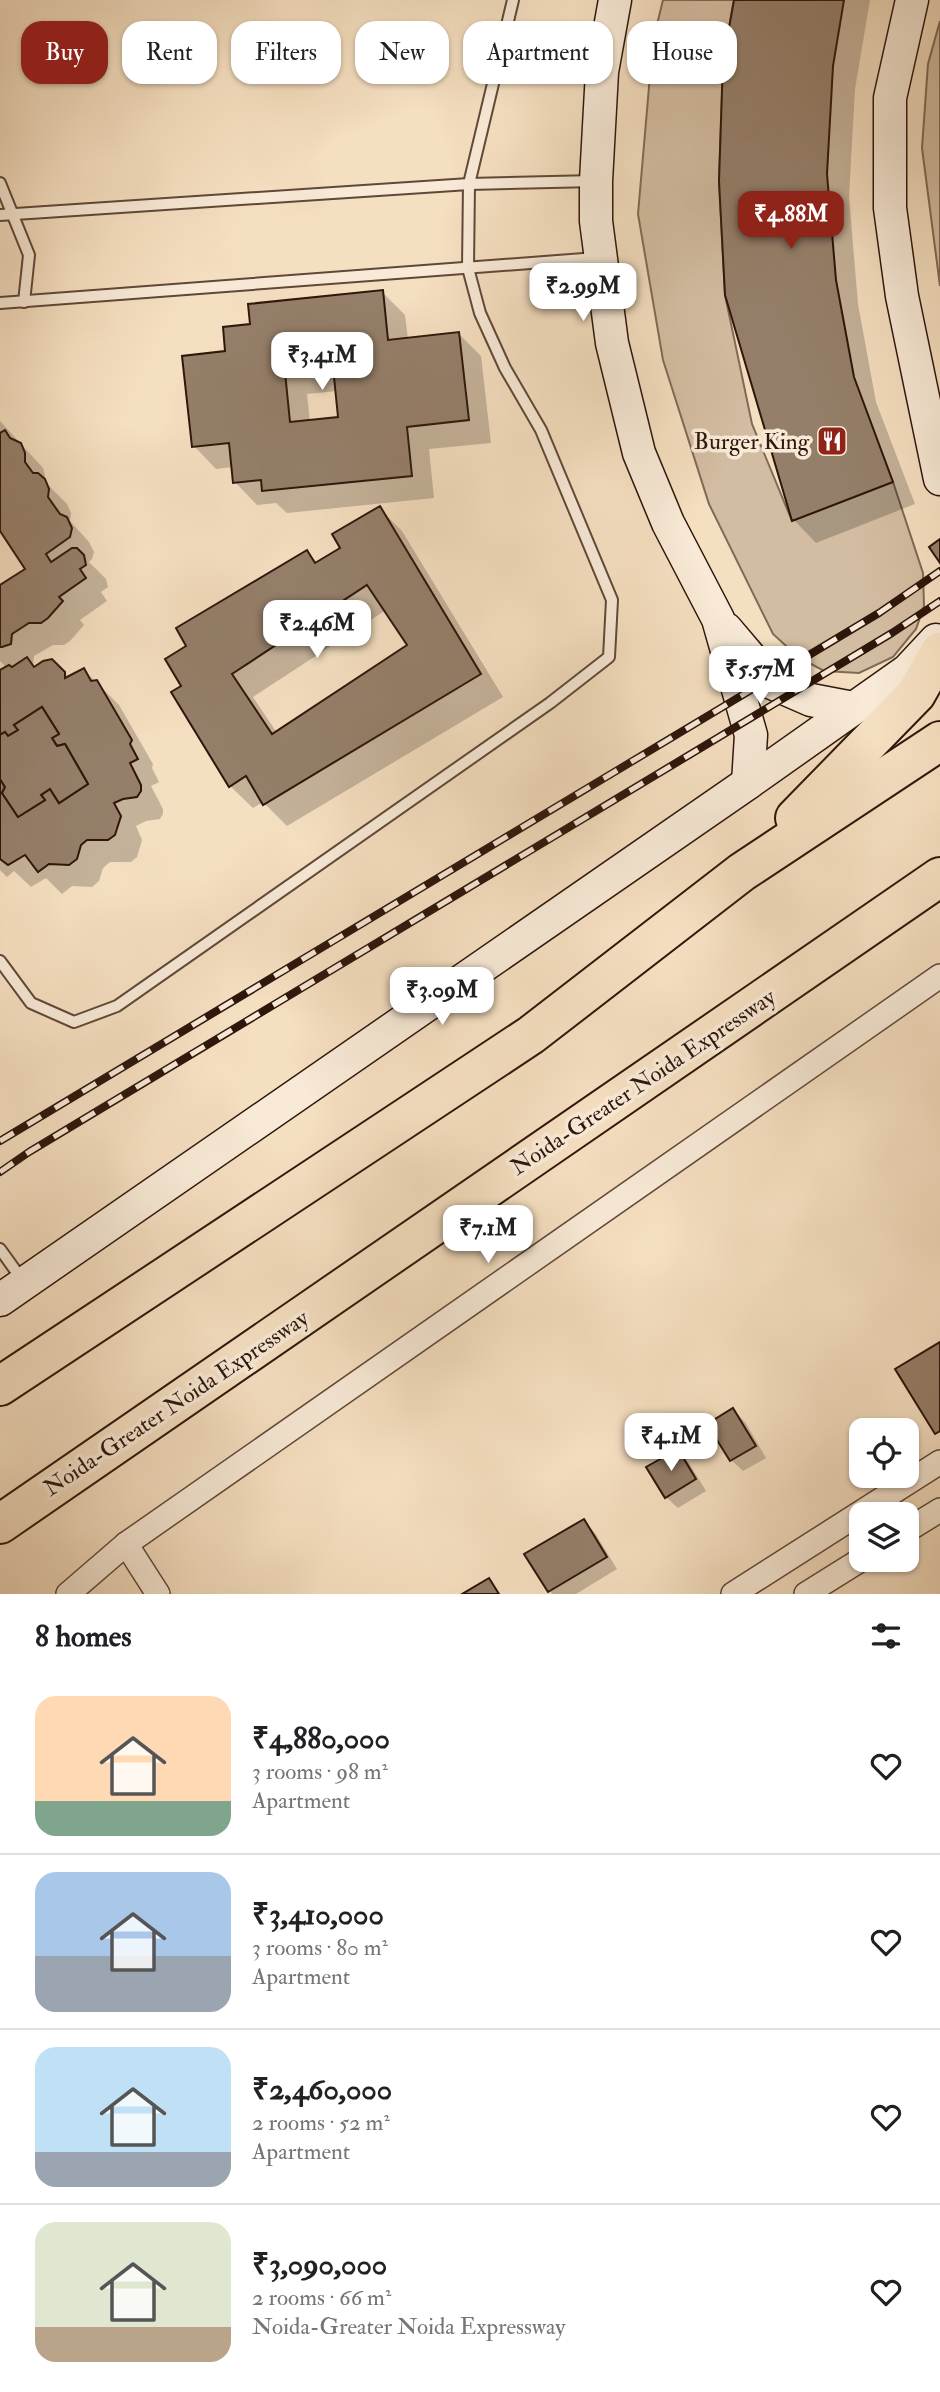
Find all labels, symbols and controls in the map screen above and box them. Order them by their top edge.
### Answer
chip: Buy [21,21,108,84]
chip: Rent [122,21,217,84]
chip: Filters [231,21,341,84]
chip: New [355,21,449,84]
chip: Apartment [463,21,613,84]
chip: House [627,21,737,84]
pin: ₹4.88M [734,191,848,251]
text: ₹4.88M [754,199,828,228]
pin: ₹2.99M [526,264,640,323]
text: ₹2.99M [545,271,621,300]
pin: ₹3.41M [265,332,379,392]
text: ₹3.41M [287,340,357,369]
restaurant icon: Burger King [815,424,849,458]
place label: Burger King [694,427,810,456]
pin: ₹2.46M [260,600,374,660]
text: ₹2.46M [279,608,355,637]
pin: ₹5.57M [703,646,817,706]
text: ₹5.57M [725,654,795,683]
pin: ₹3.09M [385,968,499,1027]
text: ₹3.09M [406,975,478,1004]
street label: Noida-Greater Noida Expressway [505,982,782,1182]
pin: ₹7.1M [439,1206,537,1265]
text: ₹7.1M [459,1213,517,1242]
street label: Noida-Greater Noida Expressway [38,1303,315,1503]
pin: ₹4.1M [622,1414,720,1473]
map controls [849,1418,919,1572]
button: locate [849,1418,919,1488]
text: ₹4.1M [641,1421,701,1450]
button: layers [849,1502,919,1572]
icon: filters [867,1617,905,1655]
text: 8 homes [35,1618,132,1655]
text: ₹4,880,000 [252,1720,390,1757]
icon: home [91,1724,175,1808]
icon: heart [867,1747,905,1785]
text: 3 rooms · 98 m² [252,1757,388,1786]
text: Apartment [252,1786,350,1815]
text: ₹3,410,000 [252,1896,384,1933]
icon: home [91,1900,175,1984]
icon: heart [867,1923,905,1961]
text: 3 rooms · 80 m² [252,1933,388,1962]
text: Apartment [252,1962,350,1991]
text: ₹2,460,000 [252,2071,392,2108]
icon: home [91,2075,175,2159]
icon: heart [867,2098,905,2136]
text: 2 rooms · 52 m² [252,2108,390,2137]
text: Apartment [252,2137,350,2166]
text: ₹3,090,000 [252,2246,387,2283]
icon: home [91,2250,175,2334]
icon: heart [867,2273,905,2311]
text: 2 rooms · 66 m² [252,2283,391,2312]
text: Noida-Greater Noida Expressway [252,2312,565,2341]

